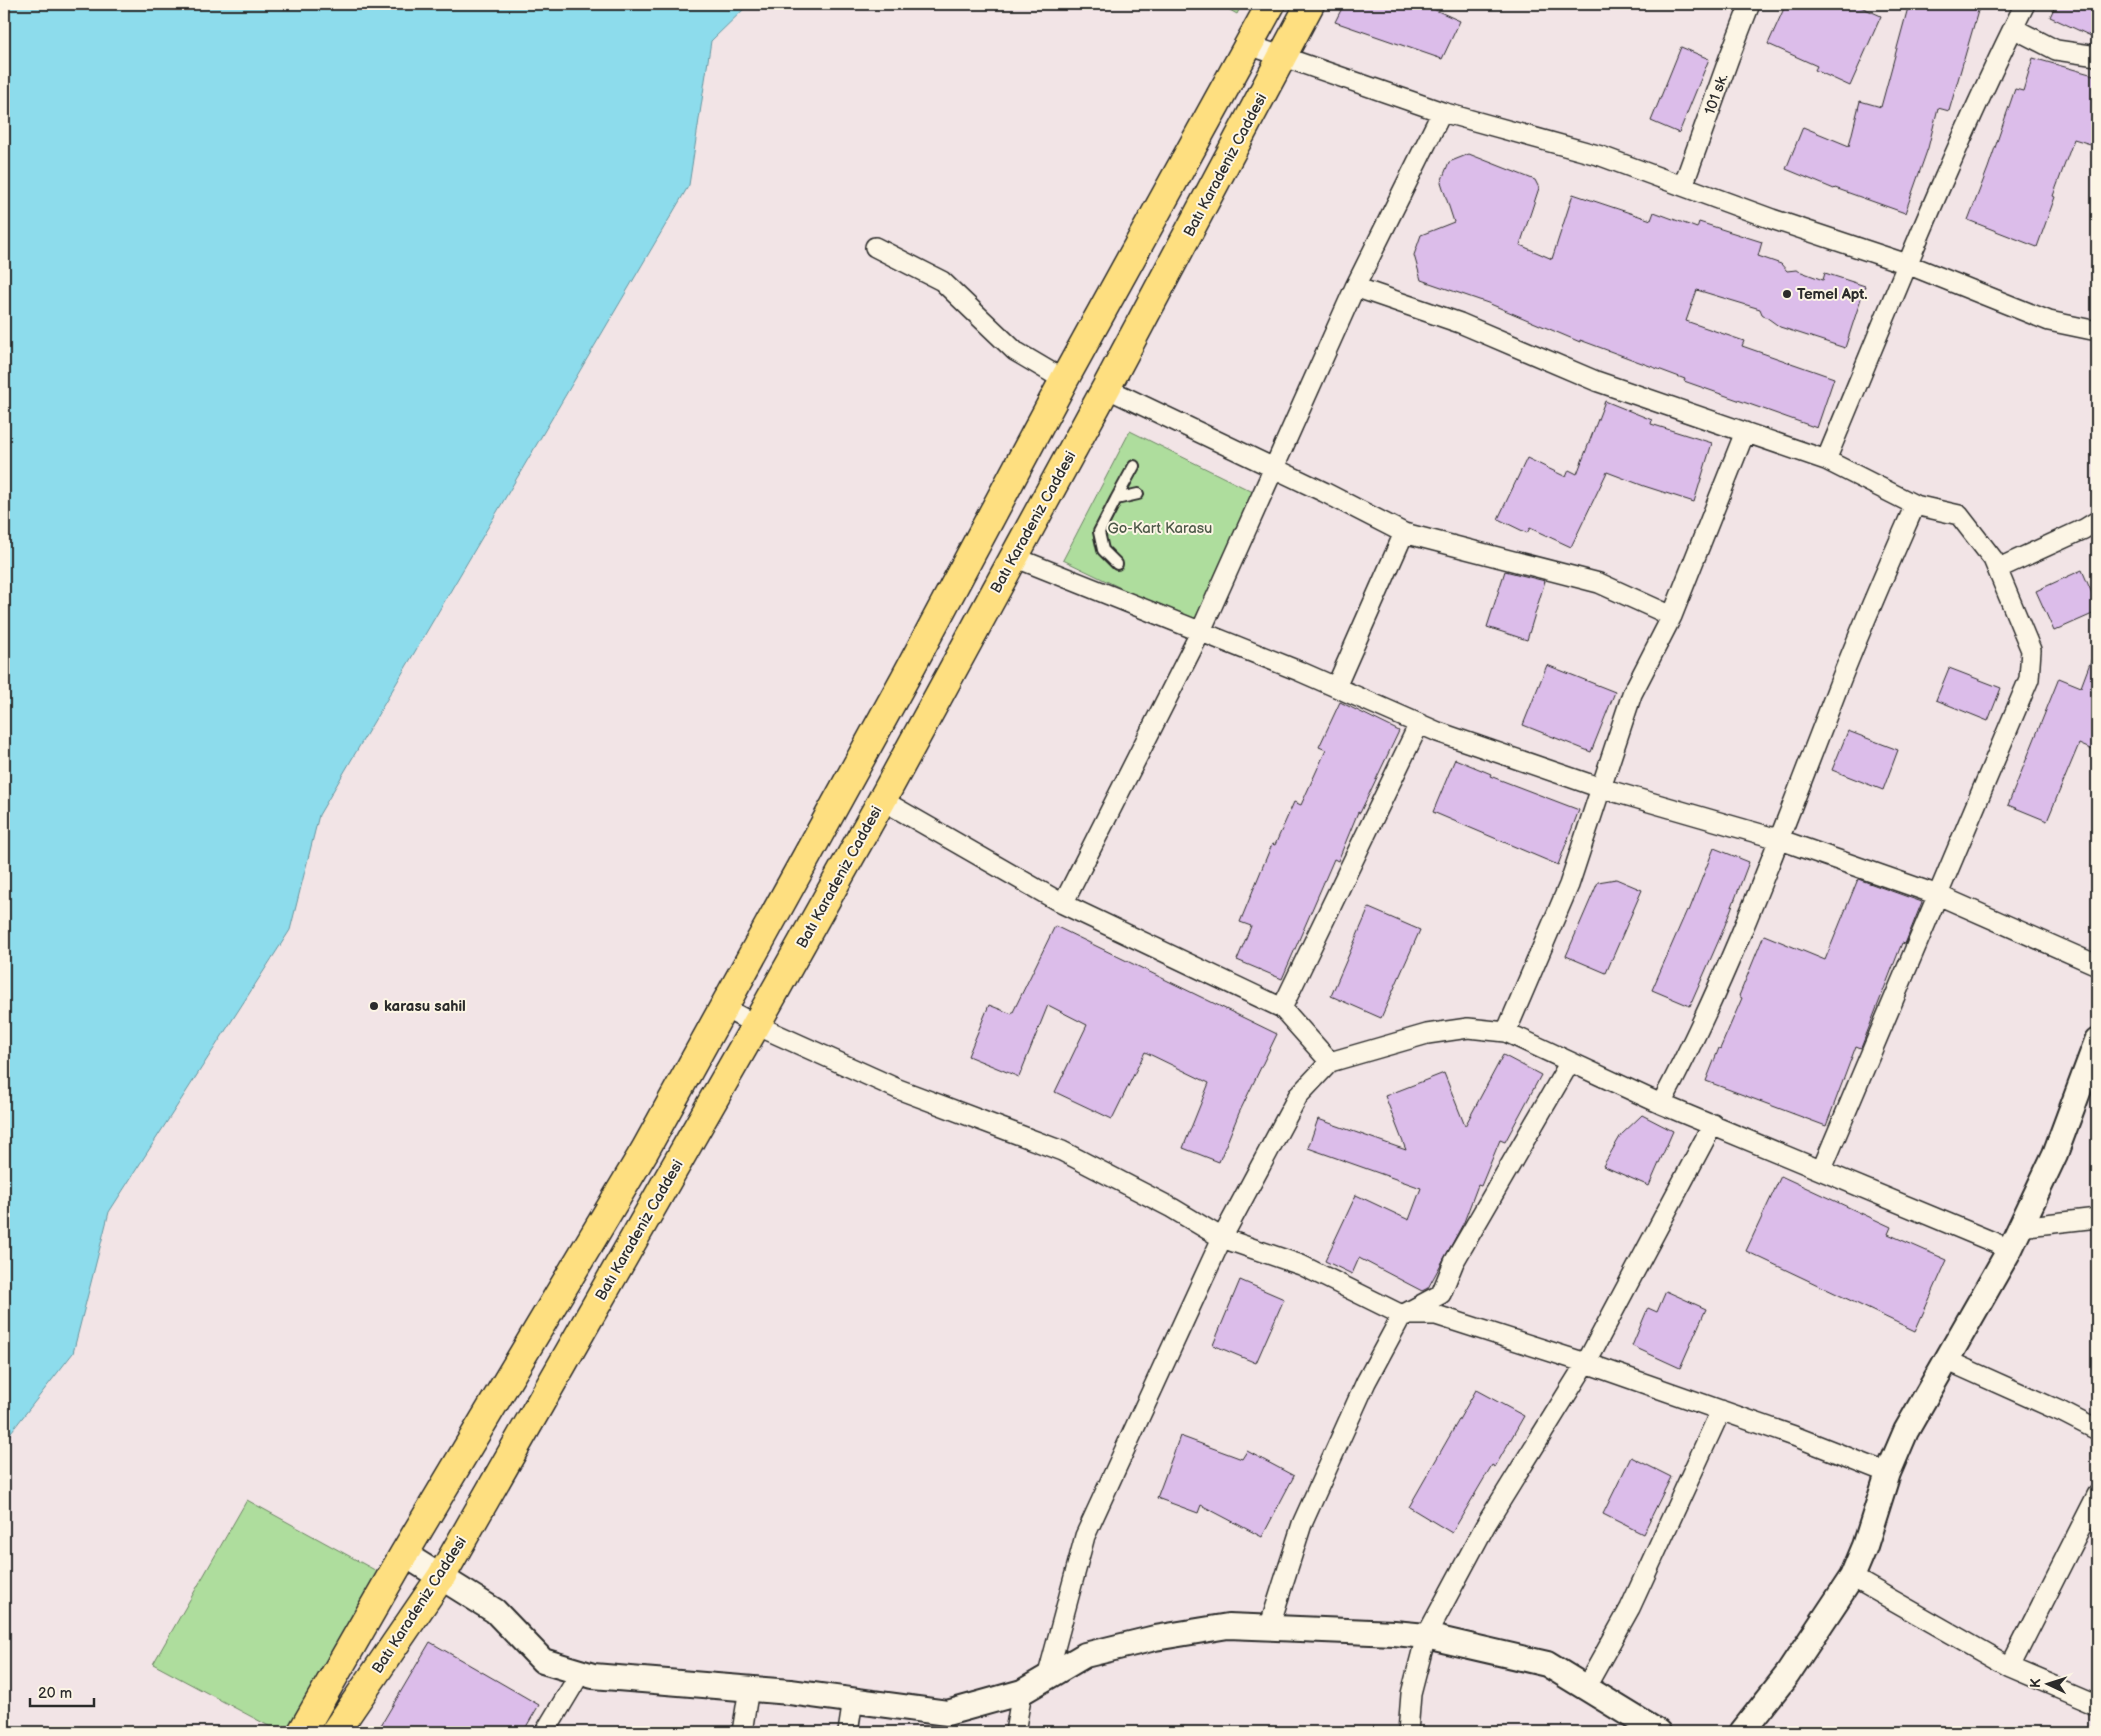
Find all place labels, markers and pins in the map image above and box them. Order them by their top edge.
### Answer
place label: Temel Apt. [1797,285,1868,304]
marker: Temel Apt. [1781,288,1793,300]
place label: karasu sahil [384,997,466,1016]
marker: karasu sahil [368,1000,380,1012]

